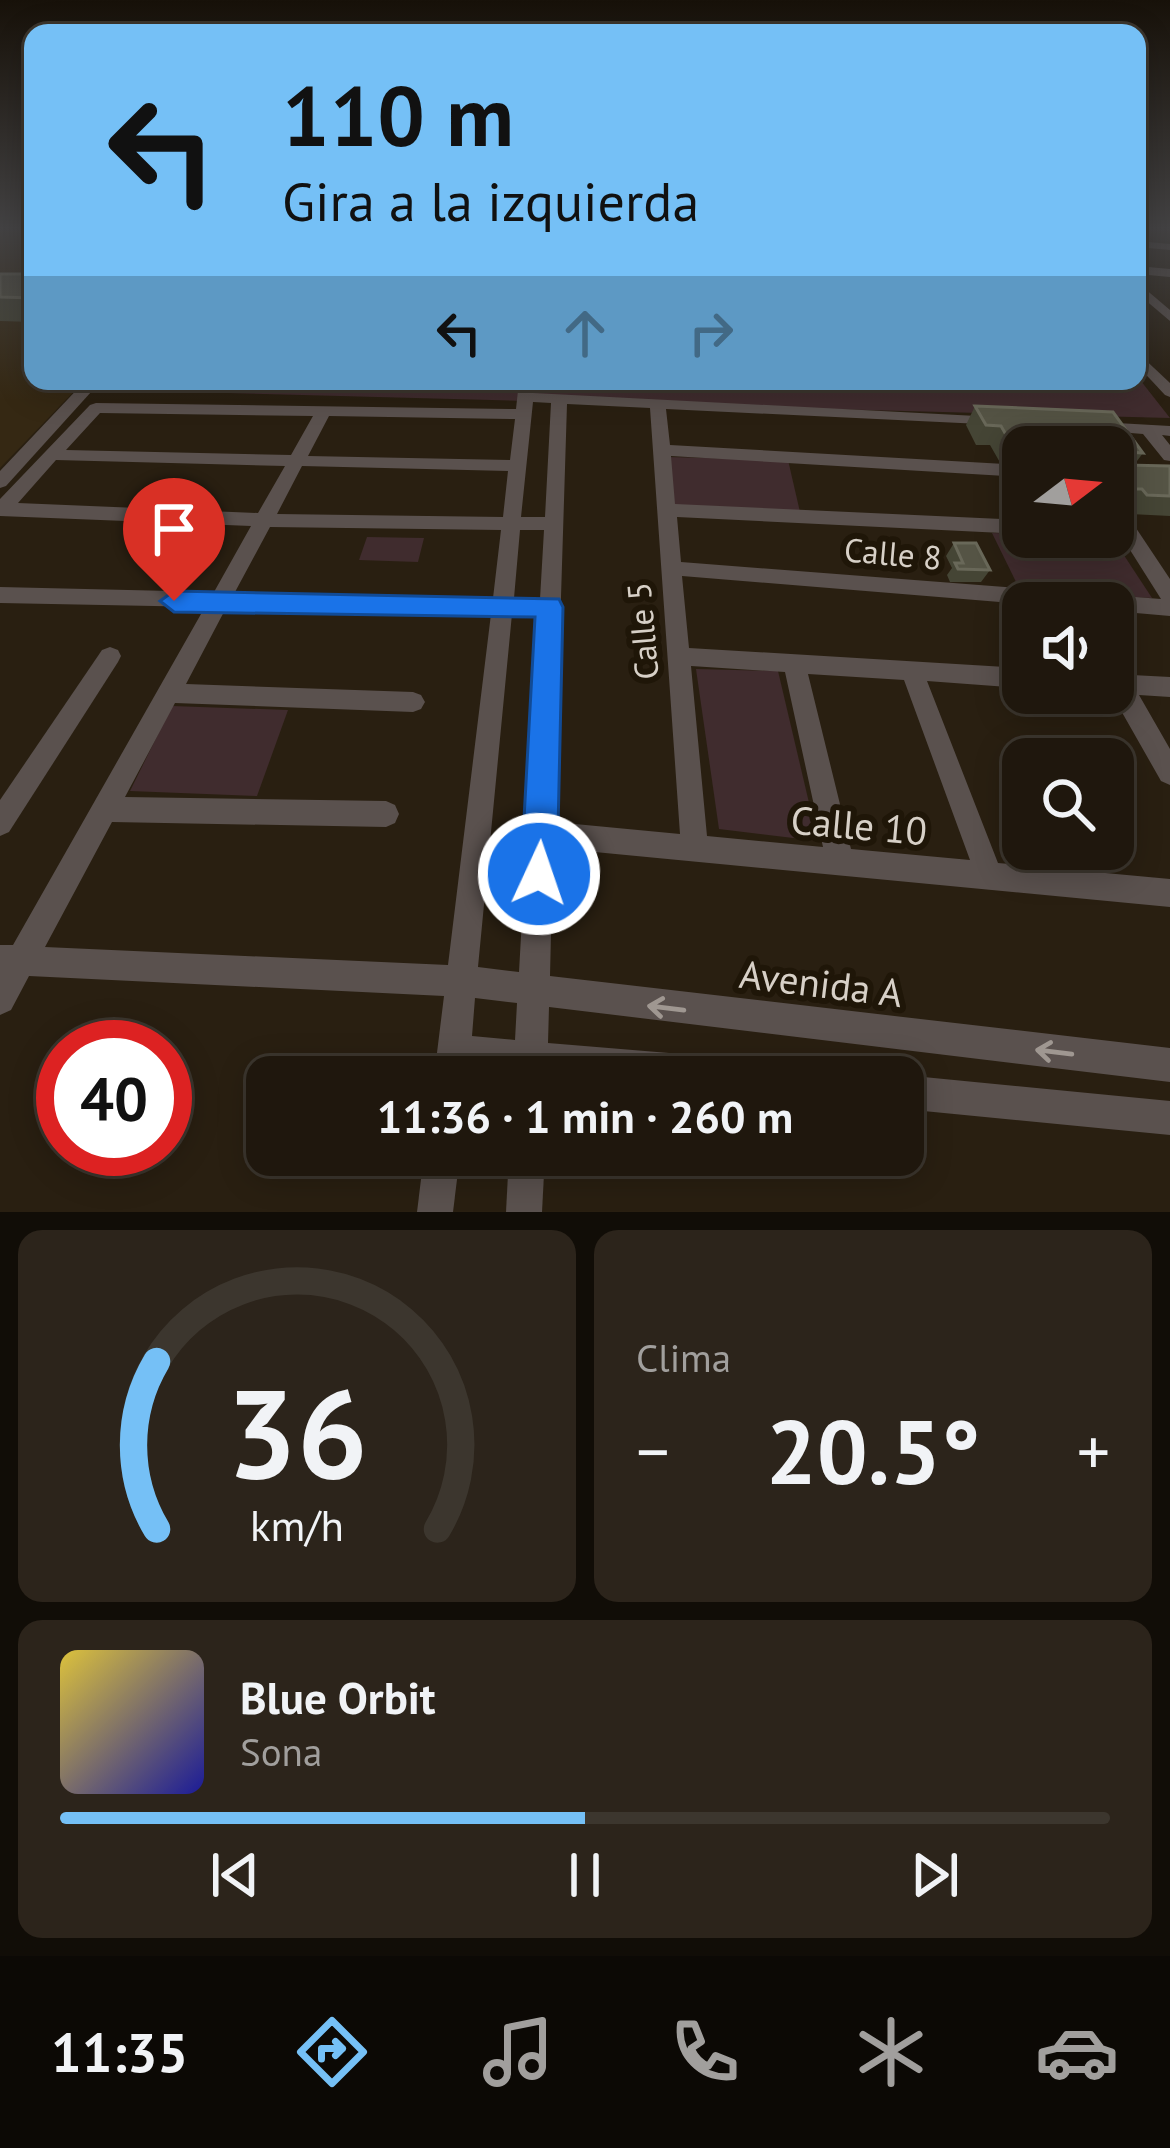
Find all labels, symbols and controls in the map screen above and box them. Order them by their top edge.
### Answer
text: 110 m [282,60,514,169]
icon: left [84,72,240,228]
text: Gira a la izquierda [282,166,699,236]
icon: left [426,300,492,366]
icon: ahead [552,300,618,366]
icon: right [678,300,744,366]
north arrow [1002,426,1134,558]
map controls [1002,426,1134,870]
pin [123,478,225,601]
icon: arrive [141,496,207,562]
street label: Calle 8 [843,527,943,579]
street label: Calle 5 [616,581,668,681]
button: sound [1002,582,1134,714]
button: search [1002,738,1134,870]
street label: Calle 10 [789,794,929,856]
position arrow [476,811,602,937]
street label: Avenida A [737,948,906,1018]
one-way arrow [647,996,686,1019]
speed limit sign: 40 [36,1020,192,1176]
one-way arrow [1035,1041,1074,1063]
text: 11:36 · 1 min · 260 m [377,1087,793,1145]
text: Clima [636,1332,731,1383]
text: 36 [226,1351,368,1512]
text: 20.5° [766,1392,980,1509]
text: − [636,1408,669,1493]
text: + [1077,1408,1110,1493]
text: km/h [250,1497,344,1553]
text: Blue Orbit [240,1668,436,1726]
text: Sona [240,1726,322,1777]
icon: previous [202,1842,268,1908]
icon: pause [552,1842,618,1908]
icon: next [902,1842,968,1908]
icon: directions [290,2010,374,2094]
icon: music [476,2010,560,2094]
icon: phone [663,2010,747,2094]
icon: climate [849,2010,933,2094]
icon: car [1035,2010,1119,2094]
text: 11:35 [51,2017,188,2087]

